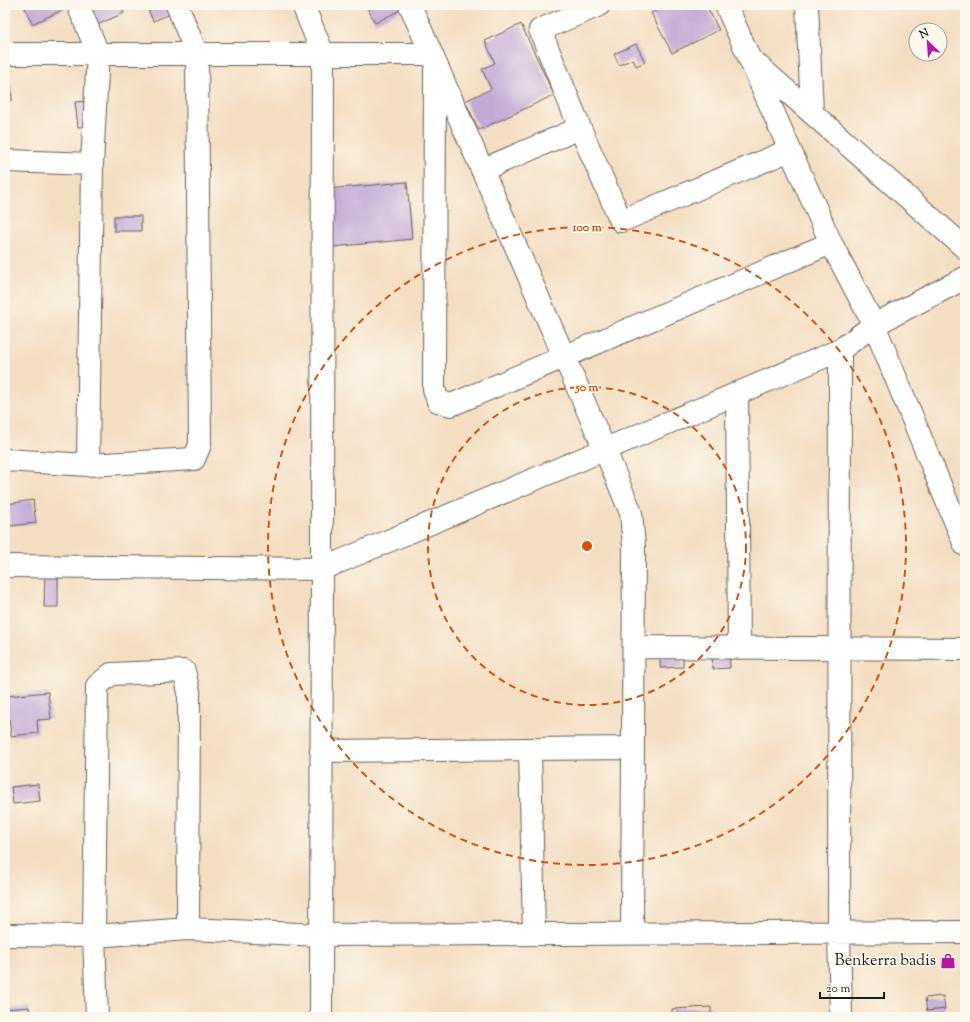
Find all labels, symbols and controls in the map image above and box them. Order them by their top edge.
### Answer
north arrow [908,22,948,62]
text: N [916,25,932,43]
text: 100 m [571,219,602,237]
text: 50 m [575,379,599,397]
centre of rings [580,539,594,553]
place label: Benkerra badis [835,950,936,973]
shop icon: Benkerra badis [939,952,957,970]
scale bar [820,974,884,1000]
text: 20 m [826,980,851,998]

